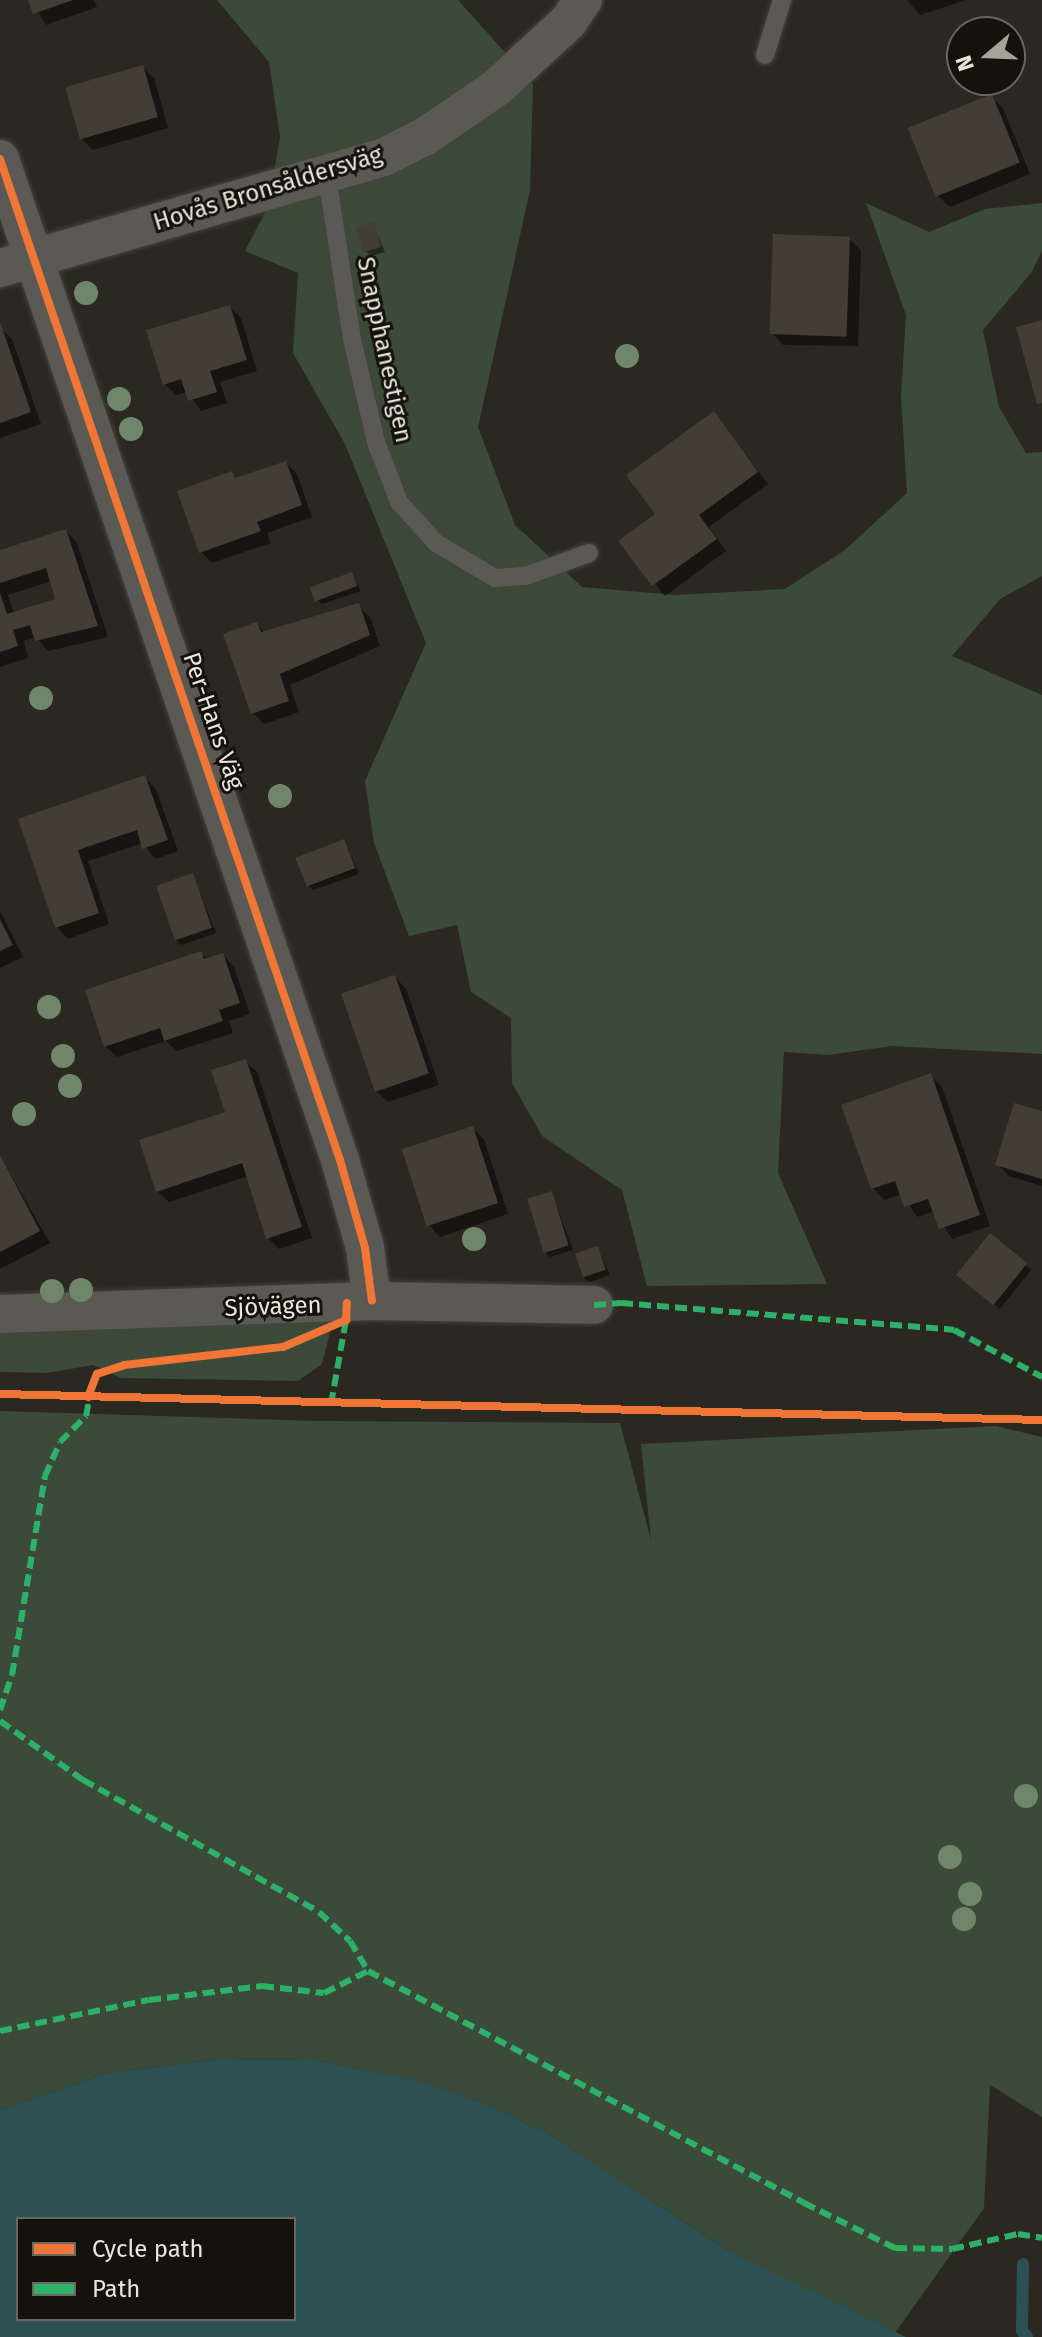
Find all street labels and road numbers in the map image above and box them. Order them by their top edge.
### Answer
street label: Hovås Bronsåldersväg [150,140,386,238]
street label: Snapphanestigen [350,255,418,445]
street label: Per-Hans Väg [176,649,250,793]
street label: Sjövägen [224,1291,322,1323]

